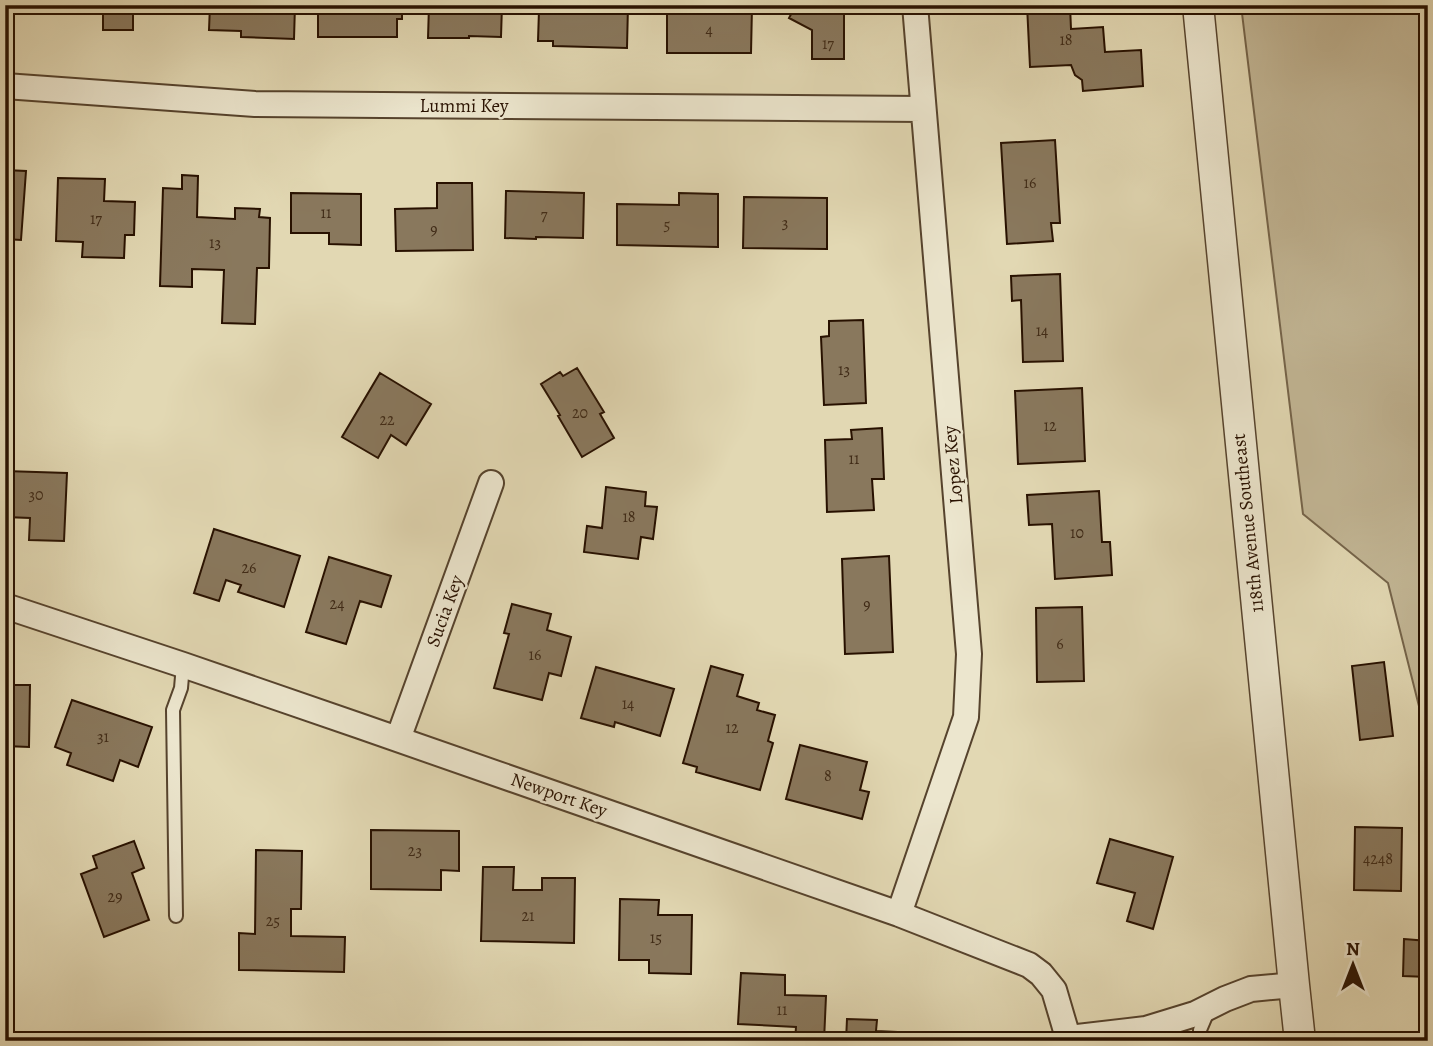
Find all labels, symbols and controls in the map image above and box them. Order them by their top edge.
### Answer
house number: 4 [705,19,713,41]
house number: 18 [1059,29,1073,51]
house number: 17 [822,33,834,55]
street label: Lummi Key [420,93,509,119]
house number: 16 [1024,172,1036,194]
house number: 11 [321,202,332,224]
house number: 7 [541,204,548,226]
house number: 17 [90,208,102,230]
house number: 3 [782,212,788,234]
house number: 5 [664,214,671,236]
house number: 9 [430,219,438,241]
house number: 13 [209,232,221,254]
house number: 14 [1036,320,1048,342]
house number: 13 [838,359,850,381]
house number: 20 [572,402,588,424]
house number: 22 [379,409,395,431]
house number: 12 [1043,415,1057,437]
street label: Lopez Key [937,424,969,505]
street label: 118th Avenue Southeast [1226,432,1270,614]
house number: 11 [849,448,860,470]
house number: 30 [28,484,44,506]
house number: 18 [622,506,636,528]
house number: 10 [1070,522,1084,544]
house number: 26 [242,557,257,579]
street label: Sucia Key [420,571,470,651]
house number: 24 [330,593,344,615]
house number: 9 [863,594,871,616]
house number: 6 [1056,633,1064,655]
house number: 16 [529,644,541,666]
house number: 14 [622,693,634,715]
house number: 12 [725,717,739,739]
house number: 31 [97,726,110,748]
house number: 8 [824,765,832,787]
street label: Newport Key [507,766,611,824]
house number: 23 [408,840,422,862]
house number: 4248 [1363,848,1393,870]
house number: 29 [108,886,122,908]
house number: 21 [521,905,535,927]
house number: 25 [266,910,280,932]
house number: 15 [650,927,662,949]
north arrow [1318,930,1388,1000]
text: N [1346,936,1360,962]
house number: 11 [777,999,788,1021]

